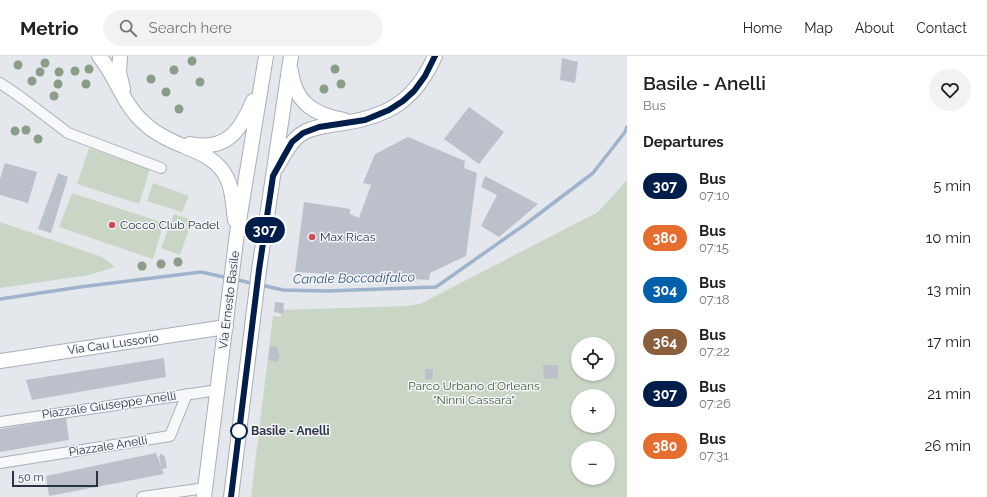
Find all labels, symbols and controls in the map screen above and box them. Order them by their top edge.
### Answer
search box [103,10,383,46]
text: Metrio [20,17,79,39]
icon: search [117,17,139,39]
text: Search here [149,19,232,37]
text: Home [743,20,782,36]
text: Map [804,20,833,36]
text: About [855,20,894,36]
text: Contact [916,20,967,36]
button: heart [929,69,971,111]
text: Basile - Anelli [643,72,766,94]
text: Bus [643,98,666,113]
text: Departures [643,133,724,151]
text: Bus [699,170,726,188]
text: 5 min [933,177,971,195]
text: 307 [653,178,677,194]
text: 07:10 [699,188,730,203]
line badge: 307 [242,217,288,243]
place label: Cocco Club Padel [120,218,220,232]
marker: Cocco Club Padel [107,220,117,230]
text: 307 [253,222,277,238]
text: Bus [699,222,726,240]
text: 10 min [926,229,971,247]
place label: Max Ricas [320,230,376,244]
text: 380 [653,230,677,246]
marker: Max Ricas [307,232,317,242]
text: 07:15 [699,240,729,255]
street label: Via Ernesto Basile [216,250,242,350]
water label: Canale Boccadifalco [293,269,415,287]
text: Bus [699,274,726,292]
text: 13 min [927,281,971,299]
text: 304 [653,282,677,298]
text: 07:18 [699,292,730,307]
text: Bus [699,326,726,344]
street label: Via Cau Lussorio [66,331,160,357]
text: 17 min [927,333,971,351]
text: 364 [653,334,677,350]
map controls [571,337,615,485]
button: locate [571,337,615,381]
text: 07:22 [699,344,730,359]
text: Bus [699,378,726,396]
park label: Parco Urbano d'Orleans "Ninni Cassarà" [408,379,540,407]
text: 21 min [927,385,971,403]
text: 307 [653,386,677,402]
street label: Piazzale Giuseppe Anelli [41,389,177,421]
button: + [571,389,615,433]
text: 07:26 [699,396,731,411]
marker: Basile - Anelli [230,422,248,440]
place label: Basile - Anelli [251,424,330,438]
text: Bus [699,430,726,448]
street label: Piazzale Anelli [68,433,148,459]
text: 26 min [925,437,971,455]
text: 380 [653,438,677,454]
button: − [571,441,615,485]
text: 07:31 [699,448,729,463]
scale bar [12,469,98,488]
text: 50 m [18,471,44,484]

